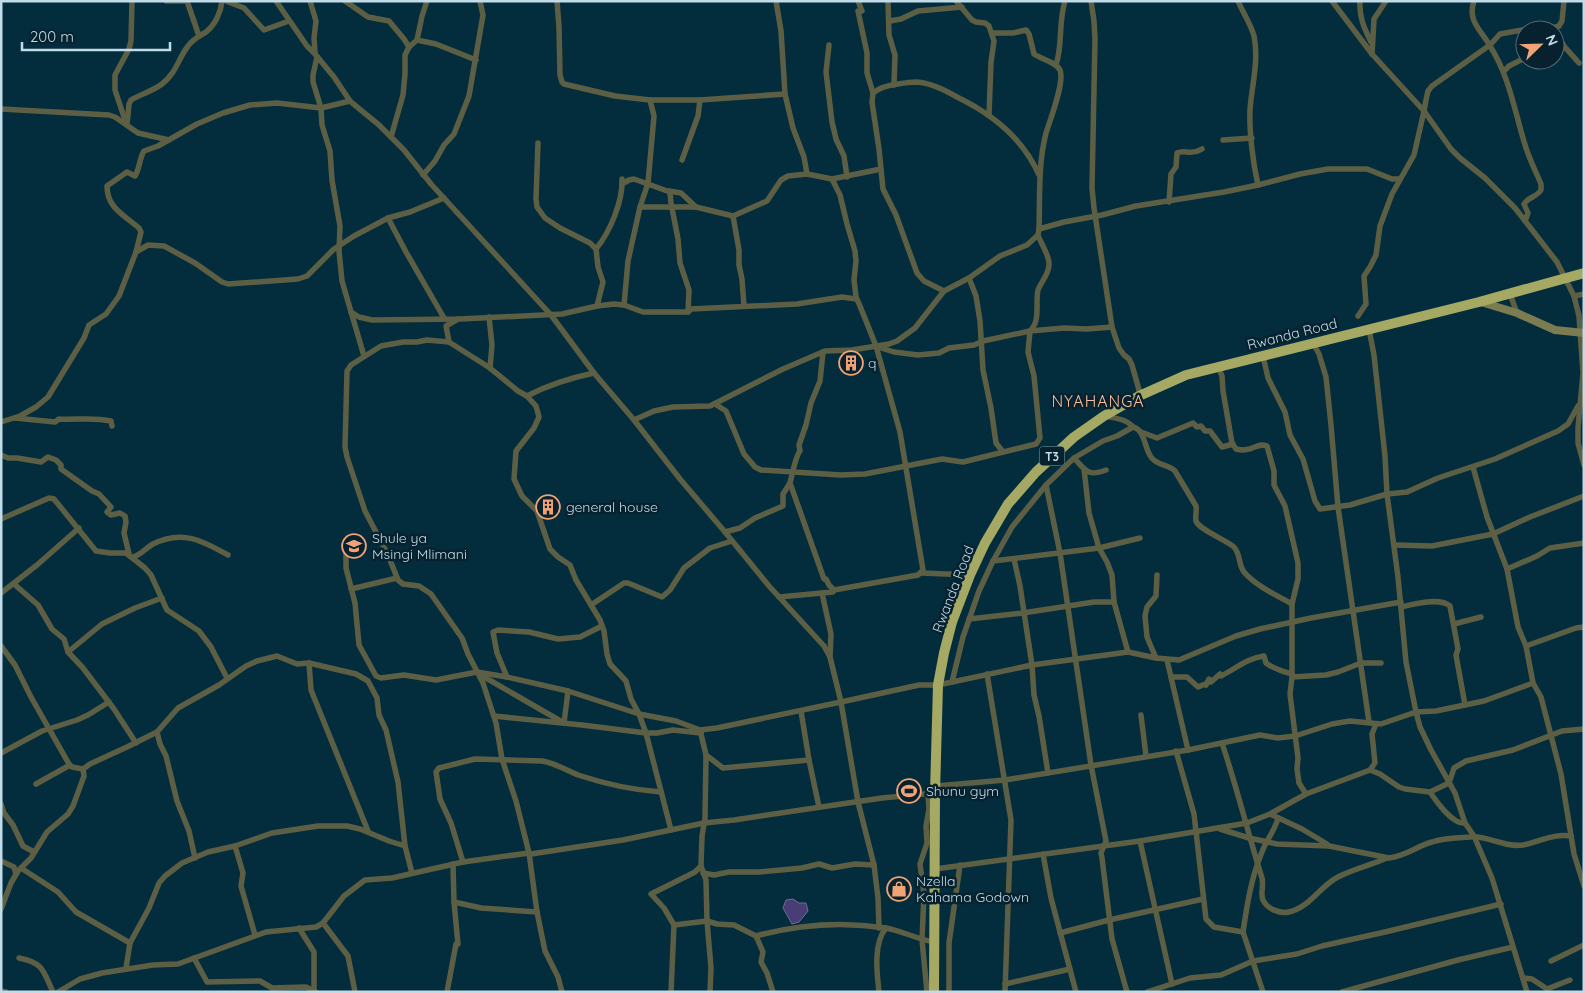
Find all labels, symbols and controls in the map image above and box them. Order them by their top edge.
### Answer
scale bar [22,20,170,52]
north arrow [1515,20,1565,70]
text: 200 m [30,27,74,46]
text: N [1542,32,1562,48]
street label: Rwanda Road [1245,314,1339,354]
building icon: q [838,350,864,376]
place label: q [868,354,876,372]
district label: NYAHANGA [1051,391,1145,411]
road number: T3 [1040,446,1064,466]
building icon: general house [535,494,561,520]
place label: general house [566,498,658,516]
place label: Shule ya Msingi Mlimani [372,529,467,563]
school or university icon: Shule ya Msingi Mlimani [341,533,367,559]
street label: Rwanda Road [928,543,978,635]
sports icon: Shunu gym [896,778,922,804]
place label: Shunu gym [926,782,999,800]
place label: Nzella Kahama Godown [916,872,1029,906]
shop icon: Nzella Kahama Godown [886,876,912,902]

